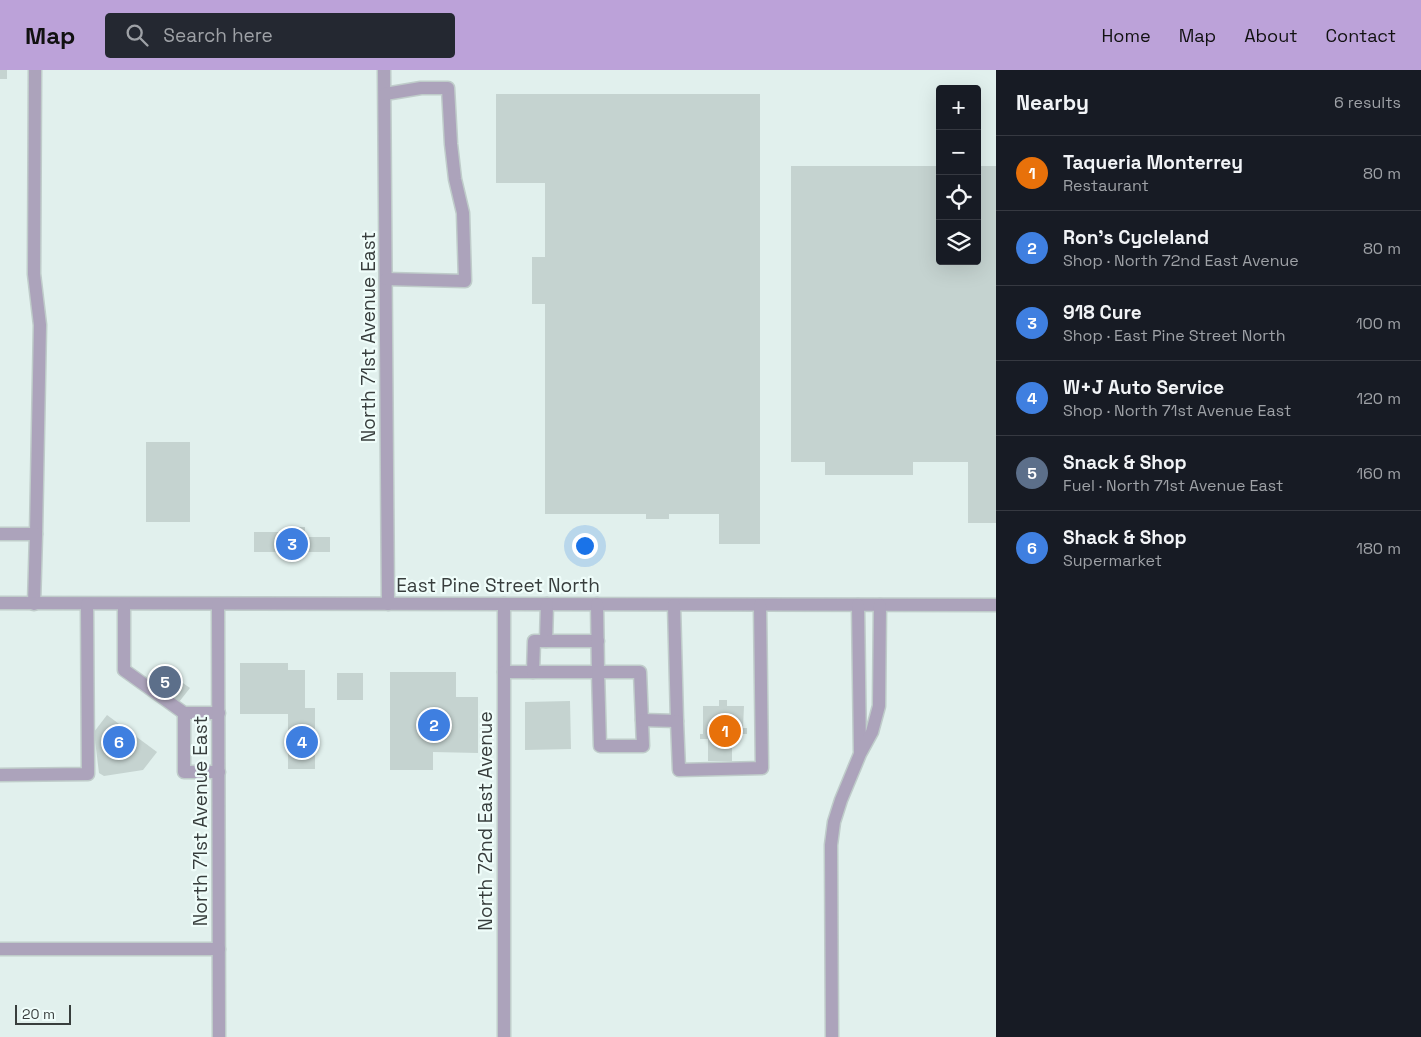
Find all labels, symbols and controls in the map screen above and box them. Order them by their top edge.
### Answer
search box [105,13,455,58]
text: Map [25,20,75,51]
icon: search [123,21,151,49]
text: Search here [163,23,273,48]
text: Home [1102,24,1151,47]
text: Map [1179,24,1216,47]
text: About [1244,24,1298,47]
text: Contact [1326,24,1396,47]
map controls [936,85,981,265]
button: + [936,85,981,130]
text: Nearby [1016,89,1089,116]
text: 6 results [1334,92,1401,113]
button: − [936,130,981,175]
text: Taqueria Monterrey [1063,150,1243,175]
text: 1 [1028,163,1036,184]
text: 80 m [1363,163,1401,184]
button: locate [936,175,981,220]
text: Restaurant [1063,175,1149,196]
button: layers [936,220,981,265]
text: Ron's Cycleland [1063,225,1209,250]
street label: North 71st Avenue East [356,232,381,442]
text: 2 [1027,238,1037,259]
text: 80 m [1363,238,1401,259]
text: Shop · North 72nd East Avenue [1063,250,1299,271]
text: 918 Cure [1063,300,1142,325]
text: 3 [1027,313,1037,334]
text: 100 m [1356,313,1401,334]
text: Shop · East Pine Street North [1063,325,1286,346]
text: W+J Auto Service [1063,375,1224,400]
text: 4 [1027,388,1037,409]
text: 120 m [1357,388,1401,409]
text: Shop · North 71st Avenue East [1063,400,1291,421]
text: Snack & Shop [1063,450,1187,475]
text: 5 [1027,463,1037,484]
text: 160 m [1356,463,1401,484]
text: Fuel · North 71st Avenue East [1063,475,1283,496]
pin: 3 [276,525,308,563]
text: Shack & Shop [1063,525,1187,550]
your location [572,533,598,559]
text: 6 [1027,538,1037,559]
text: 180 m [1356,538,1401,559]
text: Supermarket [1063,550,1162,571]
street label: East Pine Street North [396,573,600,598]
pin: 5 [149,663,181,701]
pin: 2 [418,706,450,744]
street label: North 72nd East Avenue [473,711,498,931]
pin: 1 [709,712,741,750]
street label: North 71st Avenue East [188,716,213,926]
pin: 6 [103,723,135,761]
pin: 4 [286,723,318,761]
scale bar [15,1002,71,1025]
text: 20 m [22,1005,55,1023]

